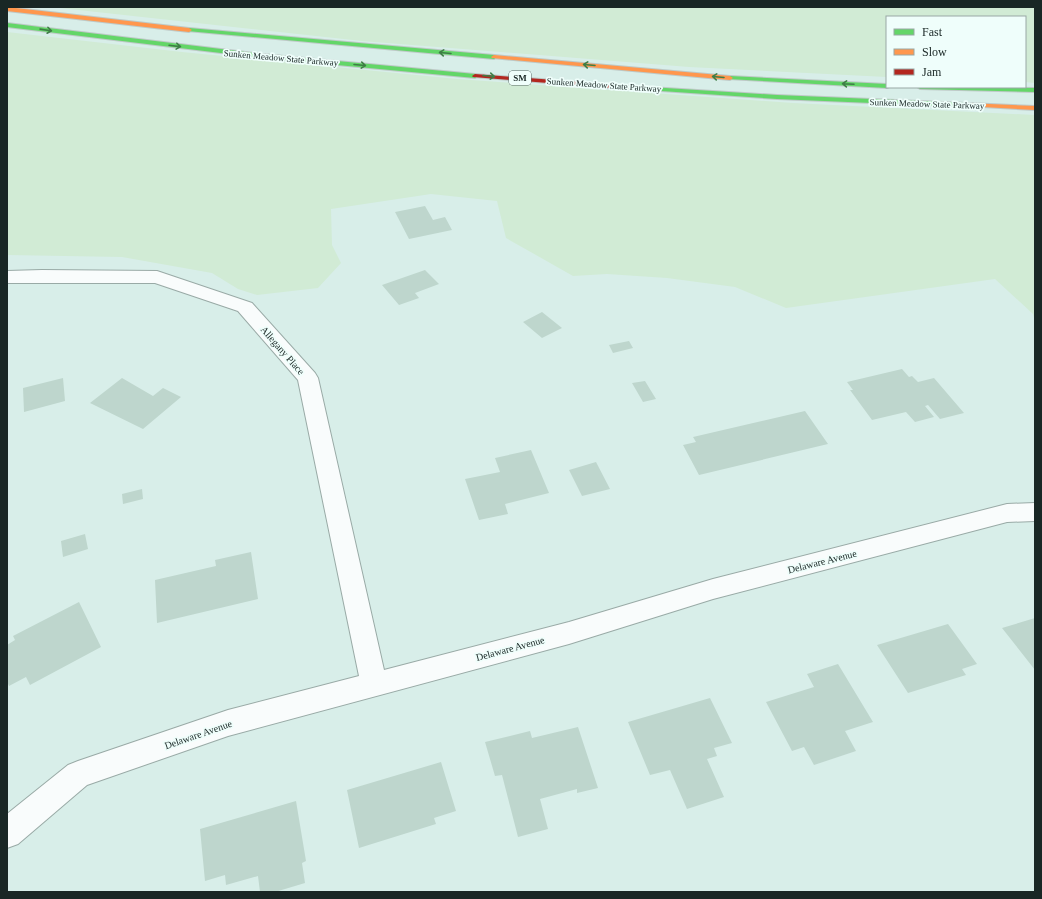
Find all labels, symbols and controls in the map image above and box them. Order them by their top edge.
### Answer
legend [886,16,1026,88]
text: Fast [922,25,943,39]
one-way arrow [39,26,52,34]
one-way arrow [168,43,181,50]
text: Slow [922,45,947,59]
street label: Sunken Meadow State Parkway [223,48,339,68]
one-way arrow [439,49,452,56]
one-way arrow [353,62,366,69]
one-way arrow [583,62,596,69]
text: Jam [922,65,942,79]
road number: SM [509,71,531,85]
one-way arrow [482,72,495,79]
one-way arrow [712,73,725,80]
street label: Sunken Meadow State Parkway [546,76,662,94]
one-way arrow [842,80,855,87]
street label: Sunken Meadow State Parkway [869,97,985,111]
street label: Allegany Place [259,324,307,377]
street label: Delaware Avenue [787,547,858,575]
street label: Delaware Avenue [475,634,546,663]
street label: Delaware Avenue [163,718,234,751]

